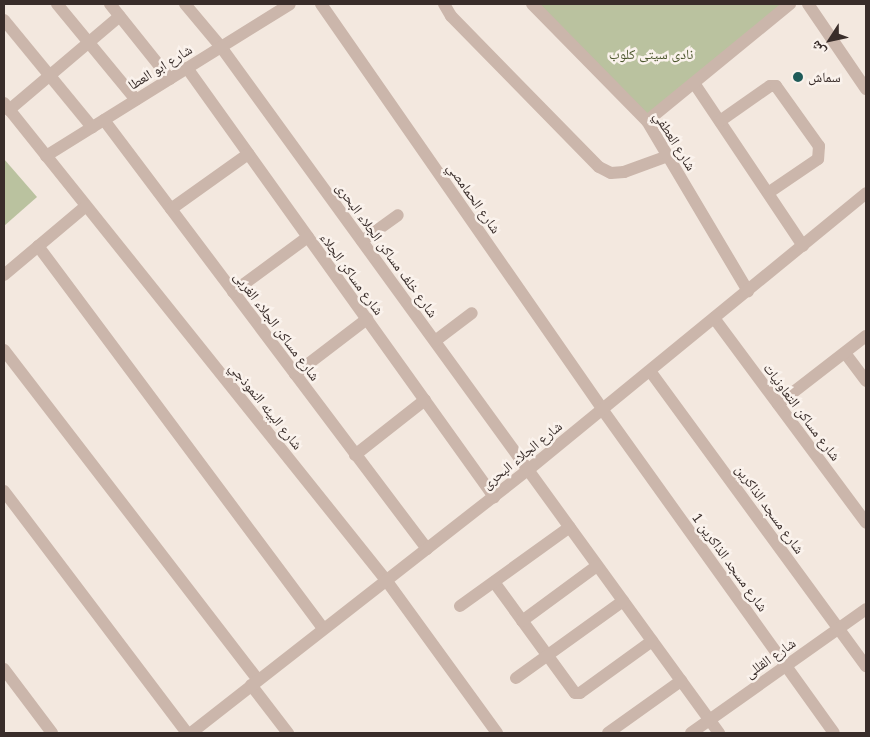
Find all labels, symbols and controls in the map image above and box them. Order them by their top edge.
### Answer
north arrow [805,15,855,65]
text: ش [806,37,829,60]
street label: شارع ابو العطا [125,41,195,93]
park label: نادى سيتى كلوب [609,46,693,62]
place label: سماش [808,69,841,85]
marker: سماش [792,71,804,83]
street label: شارع العطفي [650,108,700,174]
street label: شارع الحمامصي [444,160,504,236]
street label: شارع خلف مساكن الجلاء البحرى [332,179,442,321]
street label: شارع مساكن الجلاء [317,230,387,318]
street label: شارع مساكن الجلاء الغربى [230,268,324,384]
street label: شارع البيئه النموذجي [226,359,306,453]
street label: شارع مساكن التعاونيات [760,360,844,464]
street label: شارع الجلاء البحرى [479,418,565,492]
street label: شارع مسجد الذاكرين [732,461,808,557]
street label: شارع مسجد الذاكرين 1 [688,509,772,615]
street label: شارع القللى [741,634,799,682]

